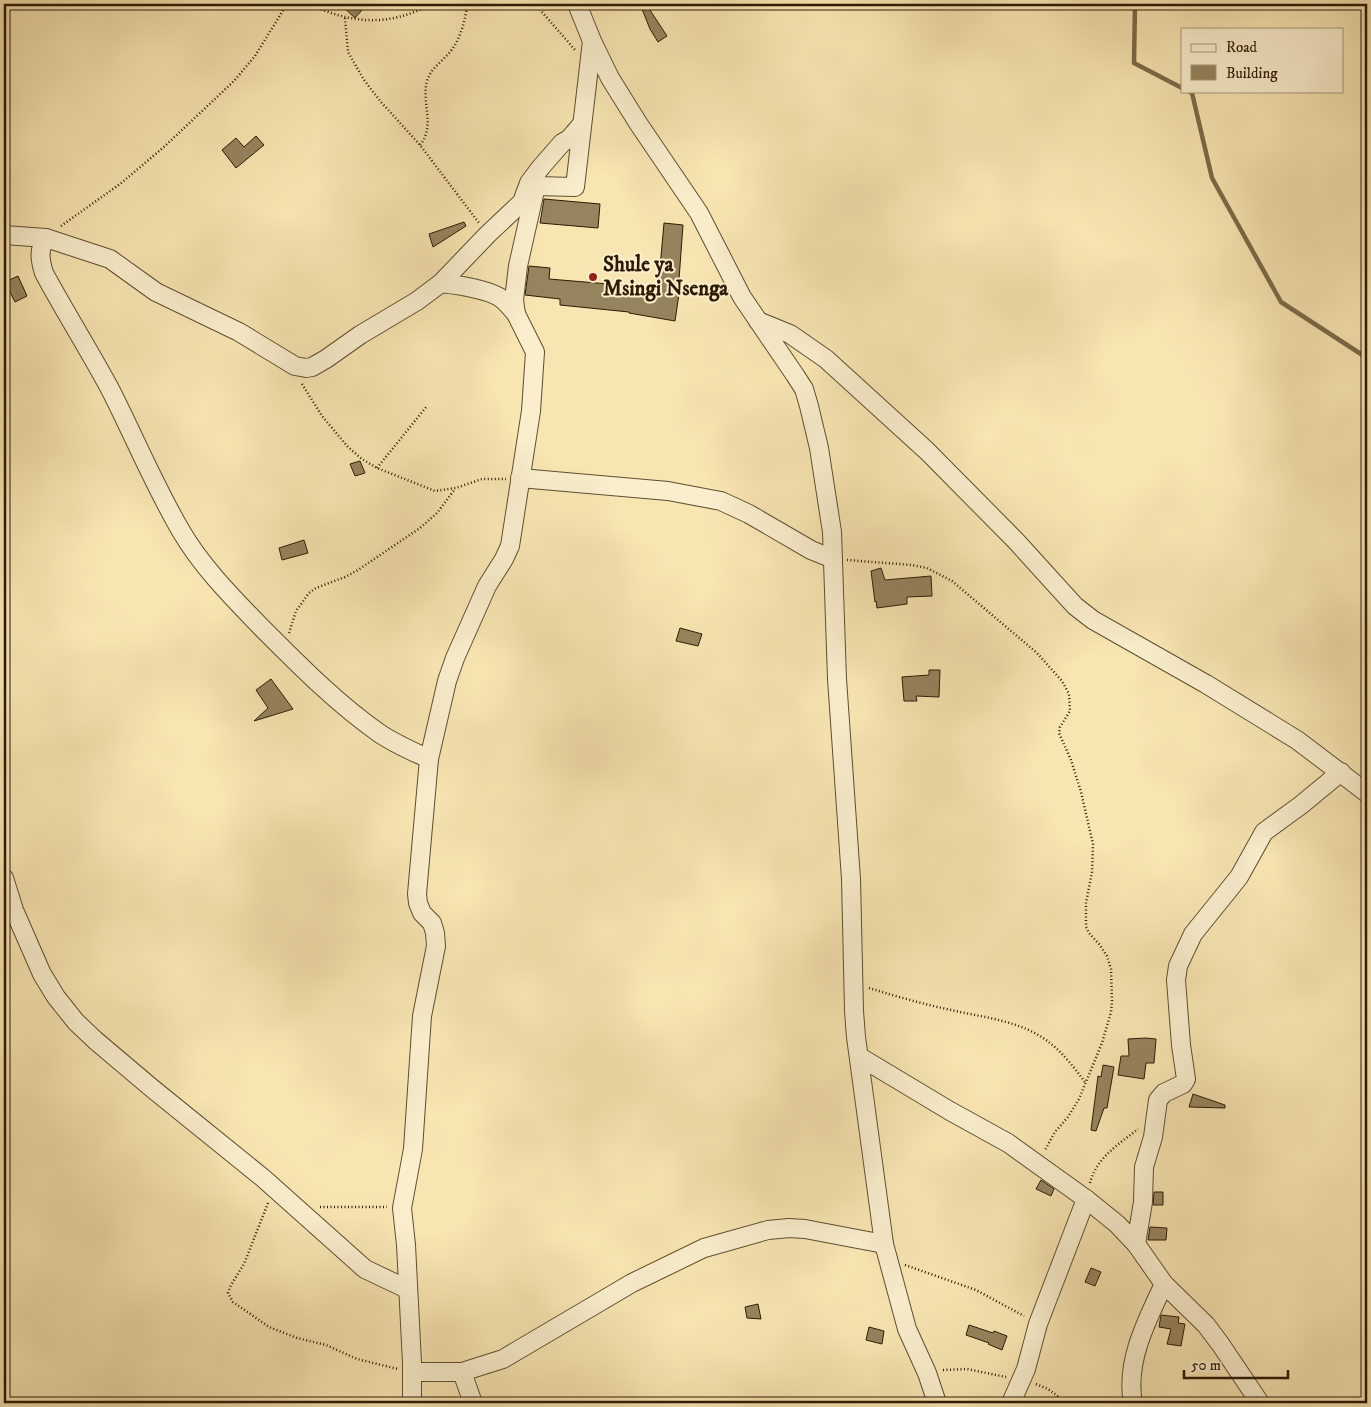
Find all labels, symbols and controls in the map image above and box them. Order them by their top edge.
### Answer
legend [1181,28,1344,92]
text: Road [1226,38,1258,57]
text: Building [1226,64,1278,83]
place label: Shule ya Msingi Nsenga [603,252,729,302]
marker: Shule ya Msingi Nsenga [587,271,599,283]
scale bar [1184,1347,1287,1379]
text: 50 m [1191,1356,1221,1375]

